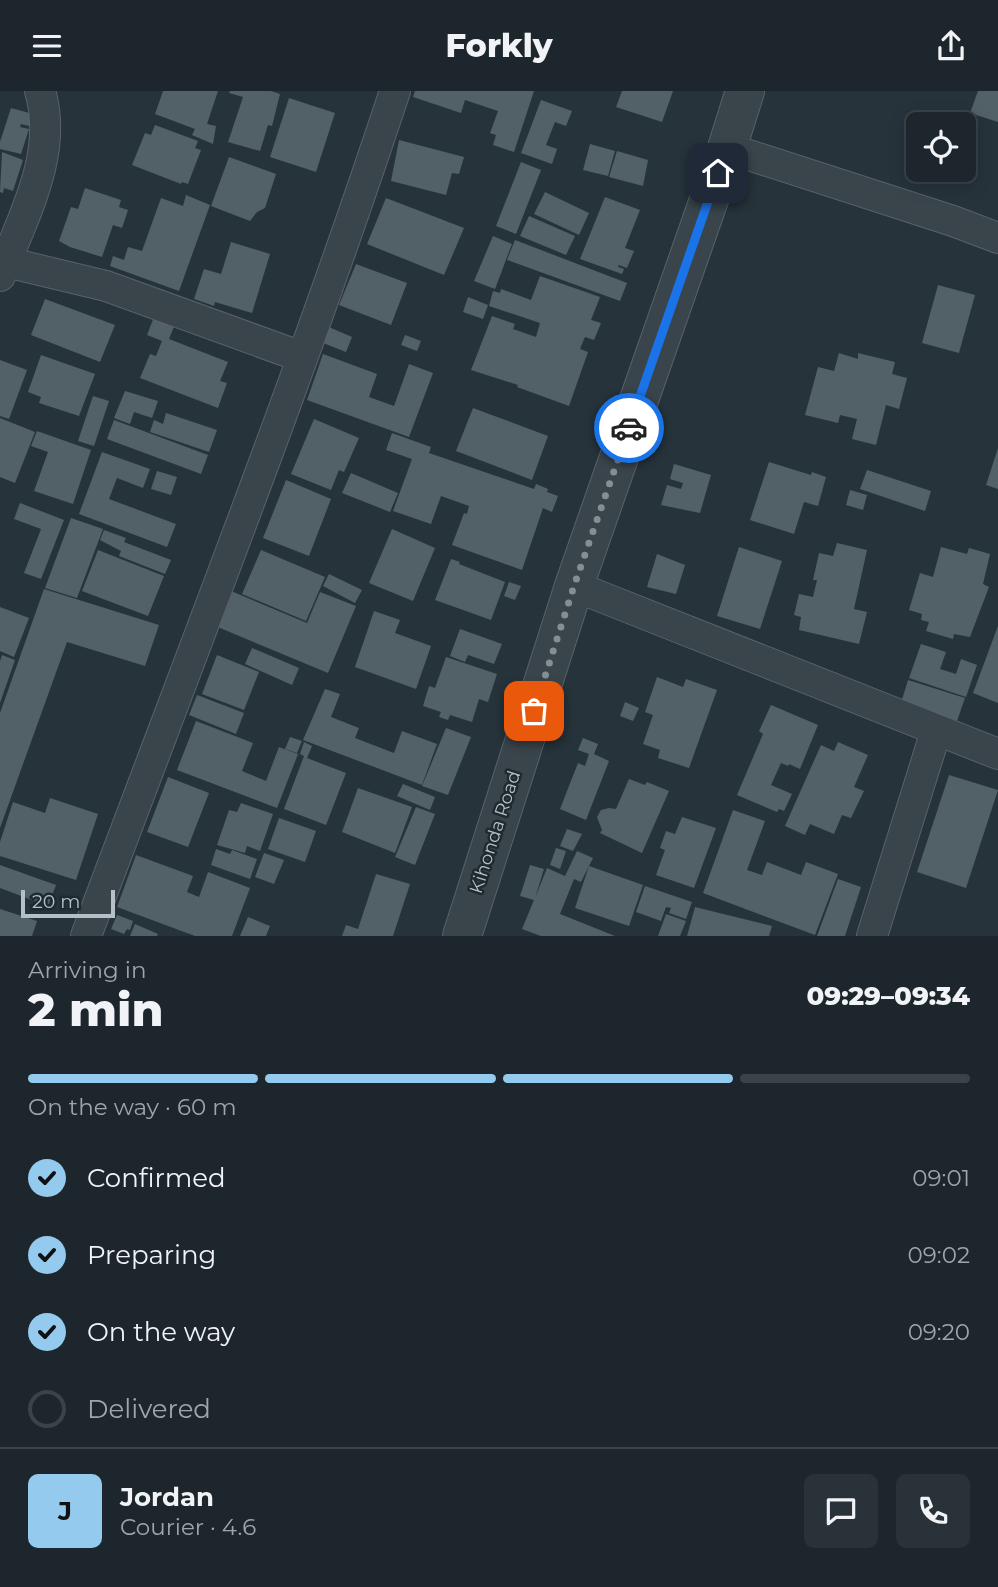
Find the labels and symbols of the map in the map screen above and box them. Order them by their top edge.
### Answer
pin [688,143,748,203]
courier [594,393,664,463]
pin [504,681,564,741]
street label: Kihonda Road [465,768,525,896]
scale bar [21,887,116,919]

